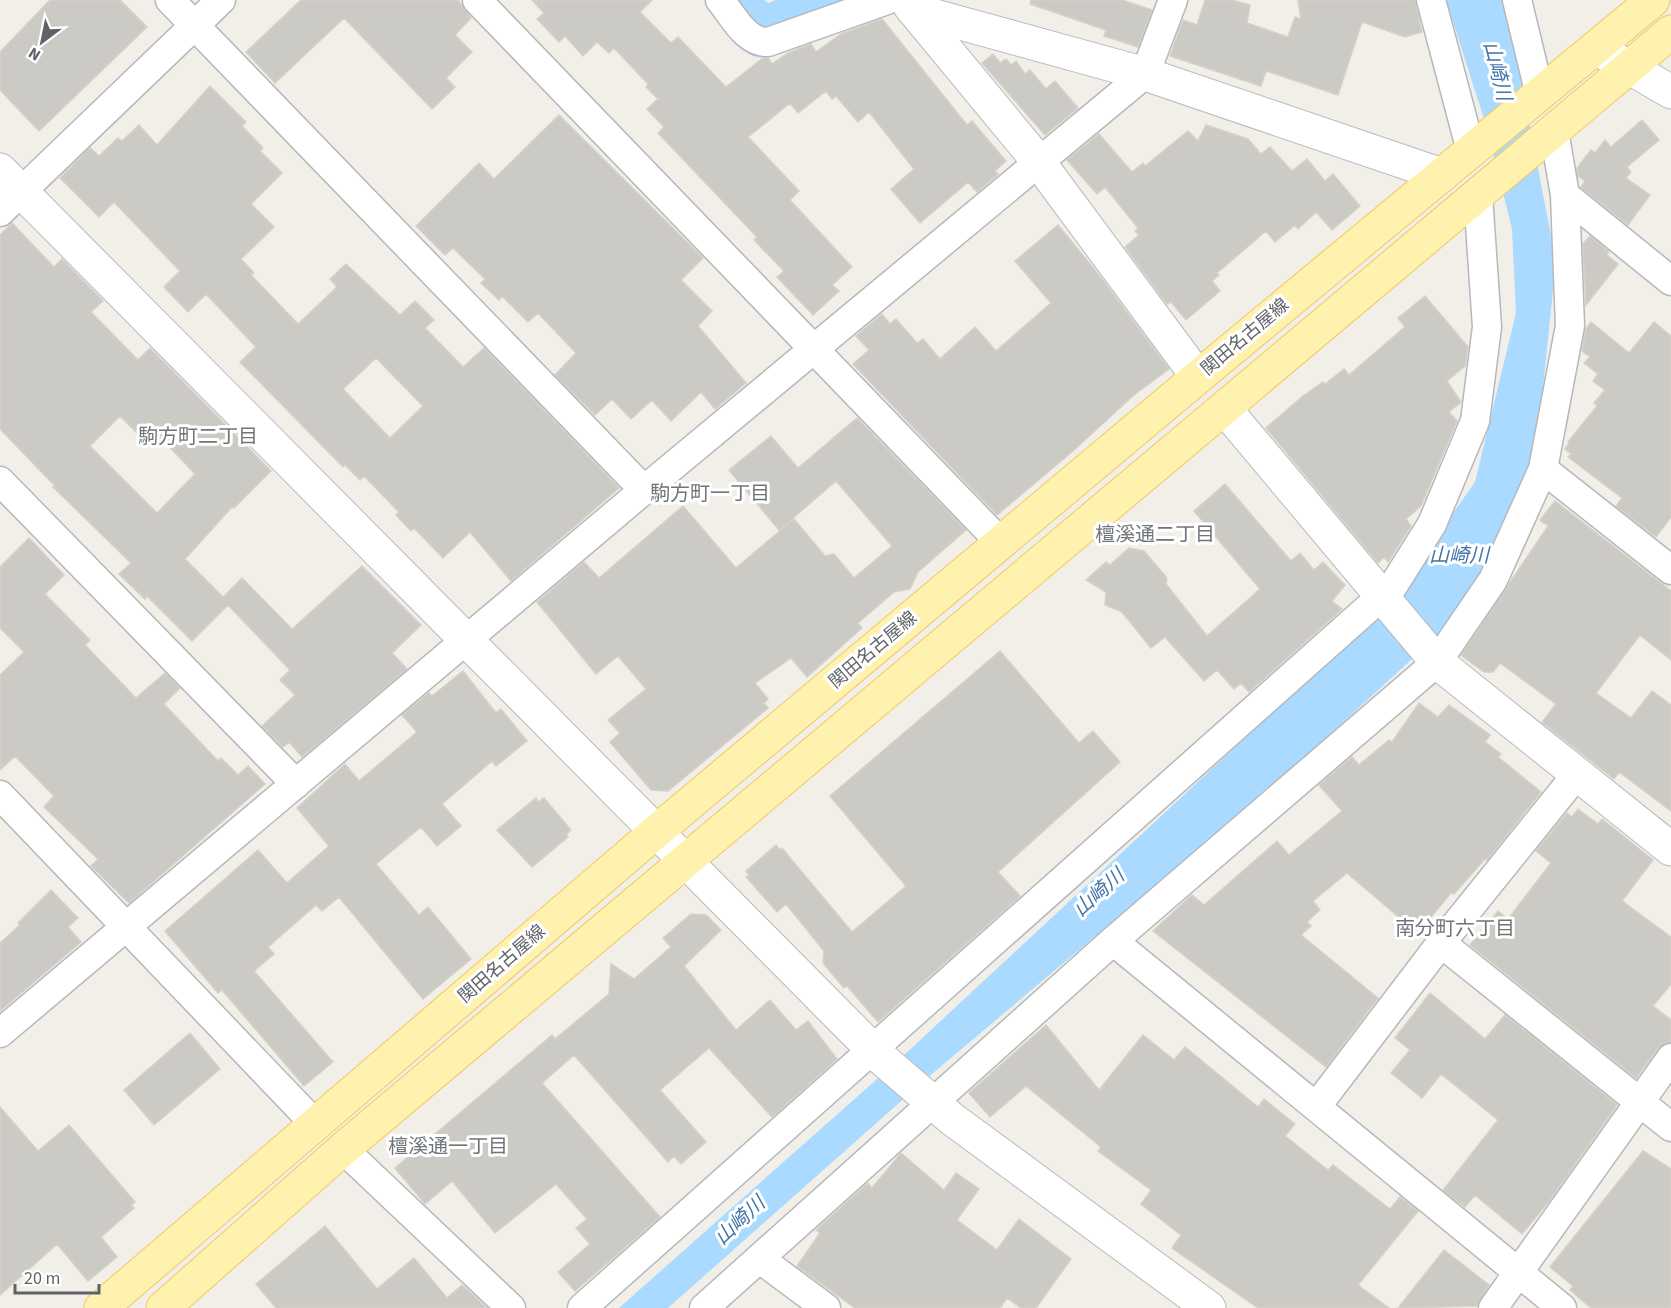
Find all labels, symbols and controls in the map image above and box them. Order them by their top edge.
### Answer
north arrow [12,12,72,72]
water label: 山崎川 [1476,39,1518,105]
text: N [24,42,45,66]
street label: 関田名古屋線 [1196,293,1294,381]
district label: 駒方町二丁目 [138,423,258,451]
district label: 駒方町一丁目 [650,480,770,508]
district label: 檀溪通二丁目 [1095,521,1215,549]
water label: 山崎川 [1429,542,1491,570]
street label: 関田名古屋線 [824,606,922,694]
water label: 山崎川 [1067,861,1132,923]
district label: 南分町六丁目 [1395,915,1515,943]
street label: 関田名古屋線 [453,919,551,1009]
district label: 檀溪通一丁目 [388,1133,508,1161]
water label: 山崎川 [709,1189,773,1252]
scale bar [15,1257,99,1295]
text: 20 m [24,1266,60,1291]

